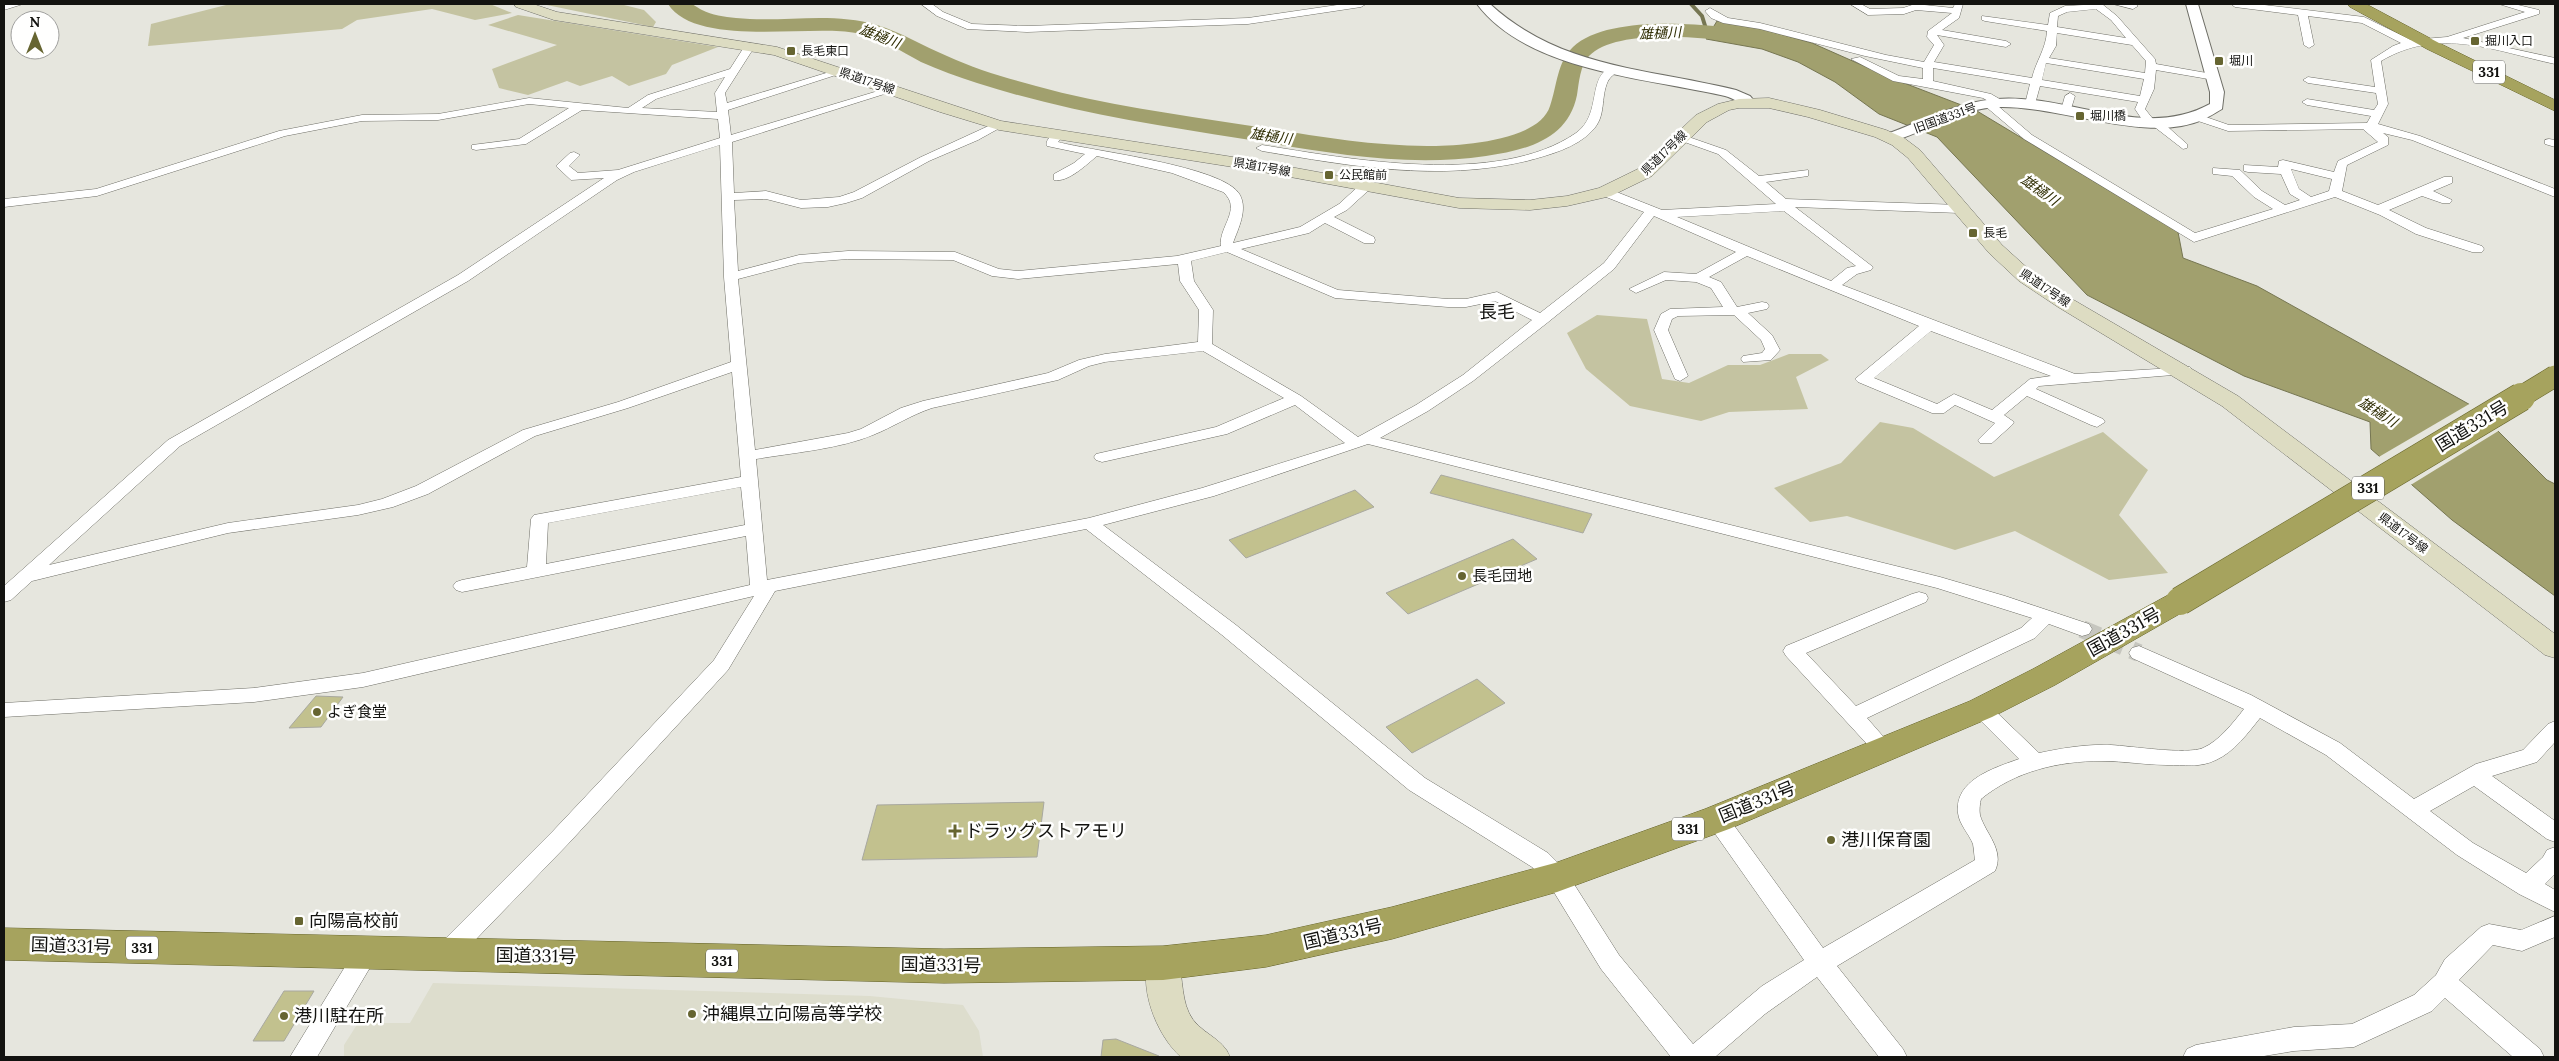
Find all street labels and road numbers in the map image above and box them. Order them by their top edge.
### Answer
road number: 331 [2473,61,2505,84]
street label: 県道17号線 [837,64,897,97]
street label: 旧国道331号 [1911,99,1978,136]
street label: 県道17号線 [1638,127,1690,178]
street label: 県道17号線 [1232,154,1292,179]
street label: 県道17号線 [2017,265,2073,310]
street label: 国道331号 [2431,395,2512,456]
road number: 331 [2352,476,2384,499]
street label: 県道17号線 [2376,509,2431,556]
street label: 国道331号 [2083,602,2165,661]
street label: 国道331号 [1715,776,1798,827]
road number: 331 [1672,818,1704,841]
street label: 国道331号 [1301,913,1385,954]
street label: 国道331号 [30,933,112,958]
road number: 331 [126,936,158,960]
street label: 国道331号 [496,943,577,968]
road number: 331 [706,949,738,972]
street label: 国道331号 [901,952,982,977]

